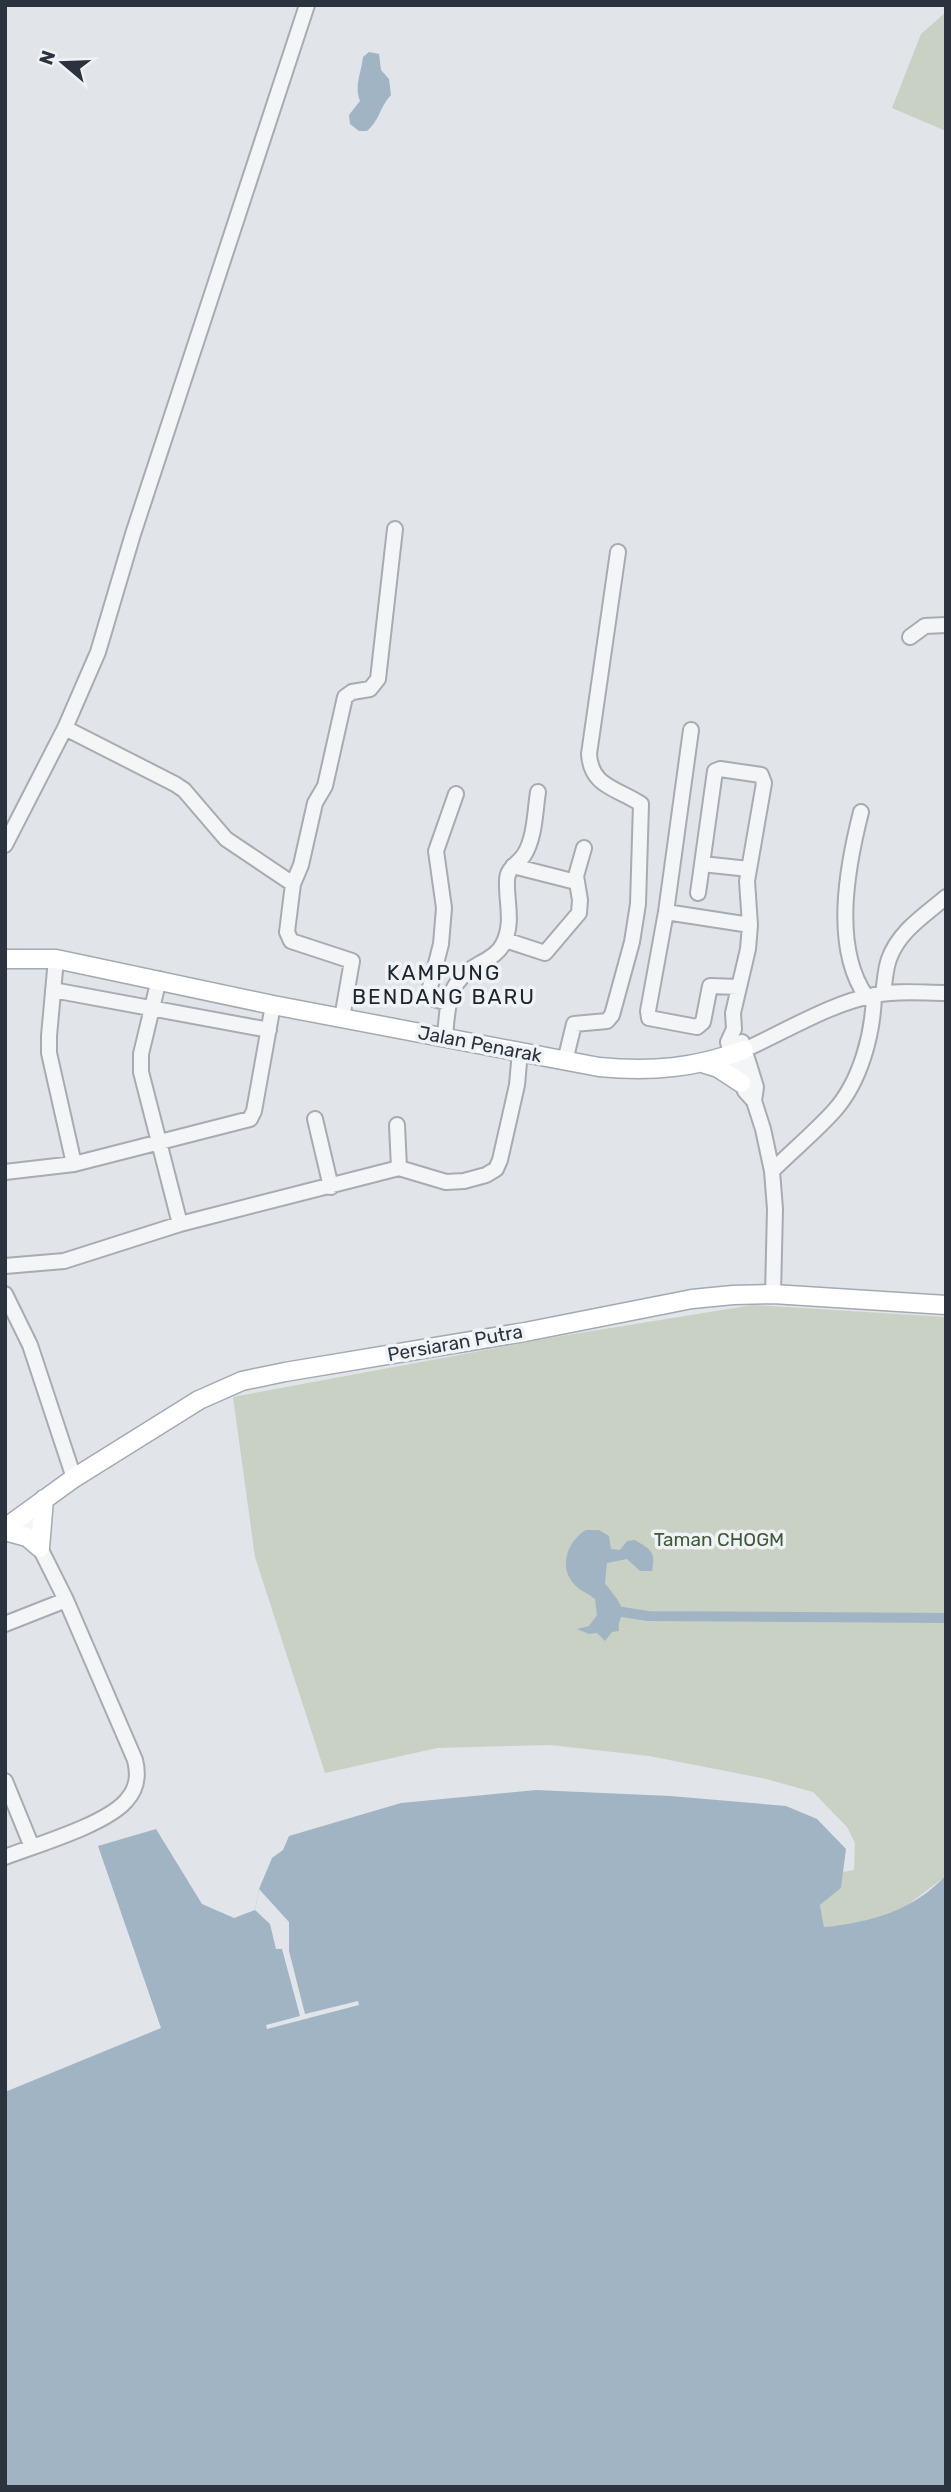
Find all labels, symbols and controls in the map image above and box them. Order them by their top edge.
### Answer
north arrow [28,28,98,98]
text: N [34,47,60,68]
district label: KAMPUNG BENDANG BARU [352,960,536,1009]
street label: Jalan Penarak [416,1021,544,1067]
street label: Persiaran Putra [386,1320,524,1366]
park label: Taman CHOGM [654,1528,784,1551]

